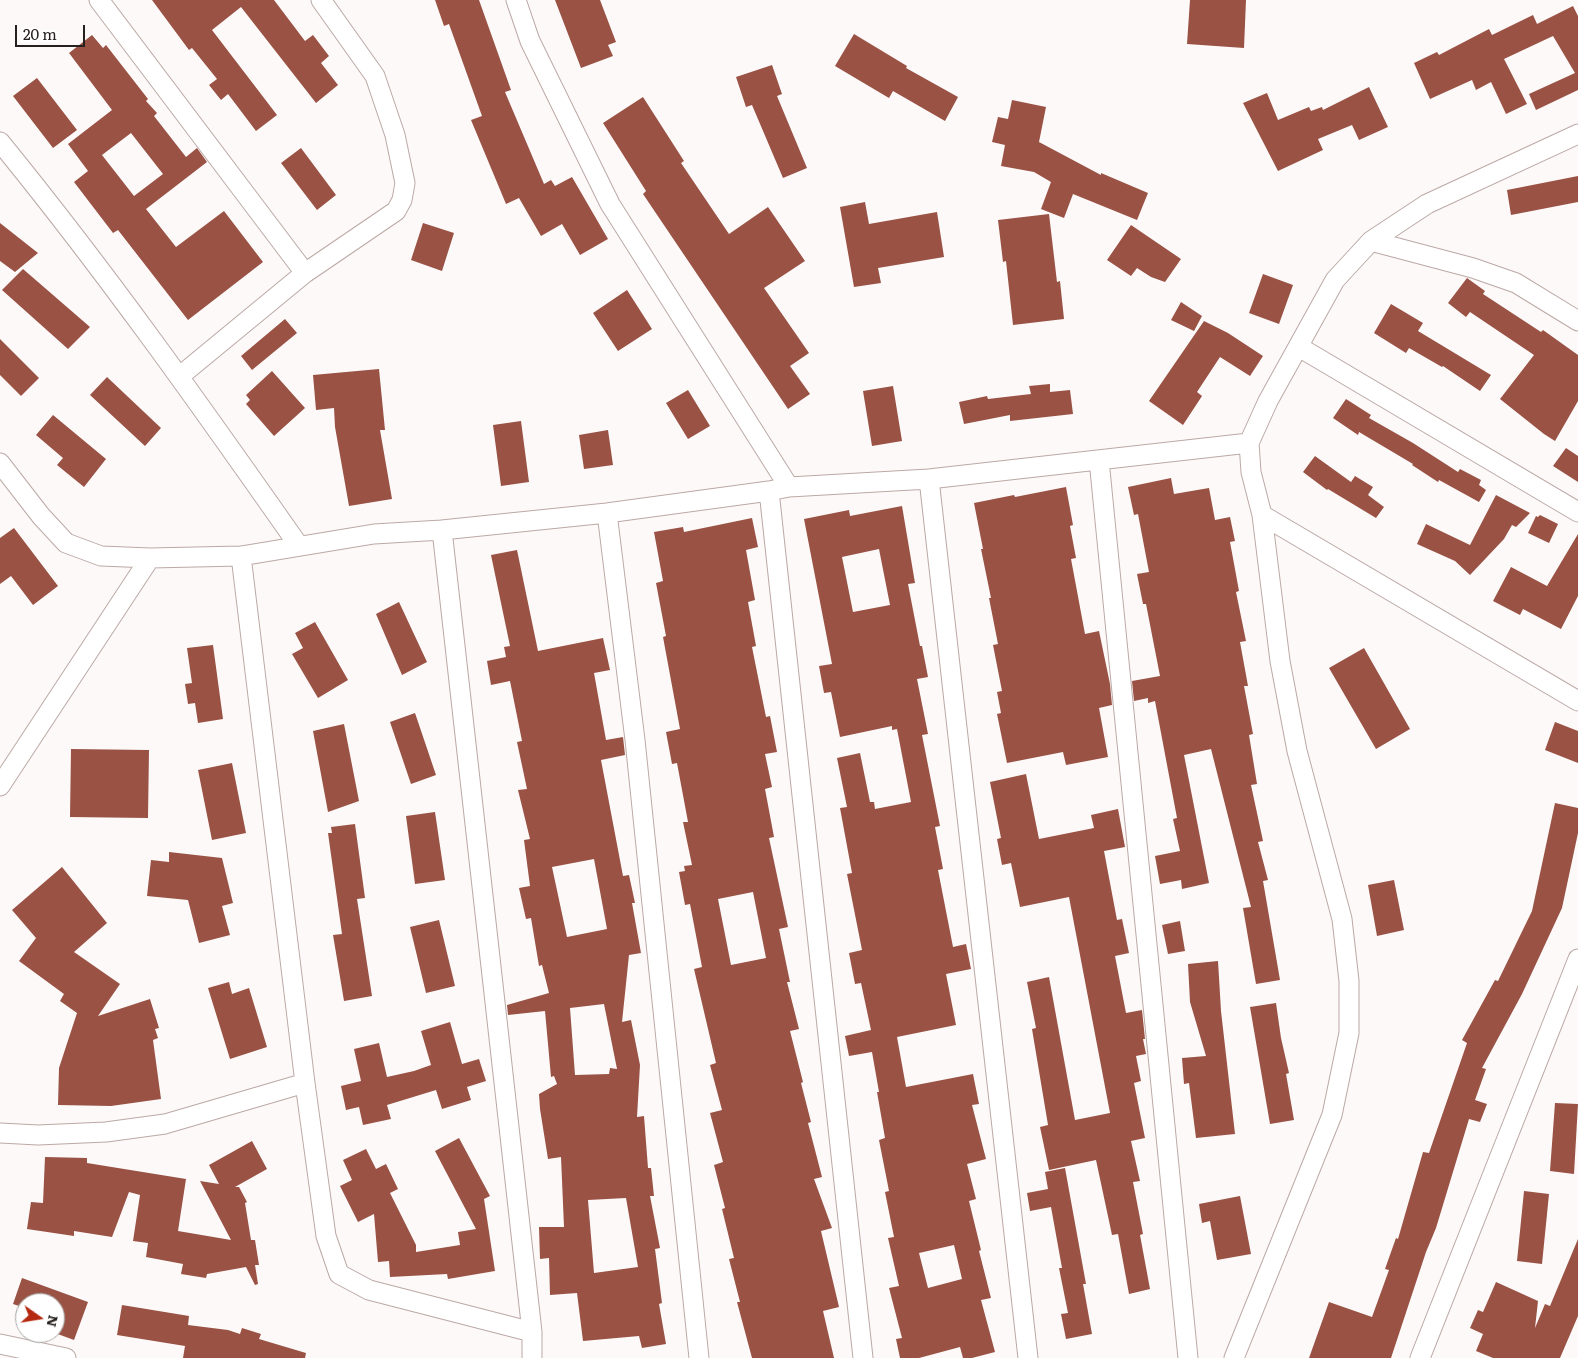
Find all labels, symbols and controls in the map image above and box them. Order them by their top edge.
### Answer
scale bar [18,15,88,47]
text: 20 m [23,22,57,45]
north arrow [15,1293,65,1343]
text: N [43,1313,65,1329]

